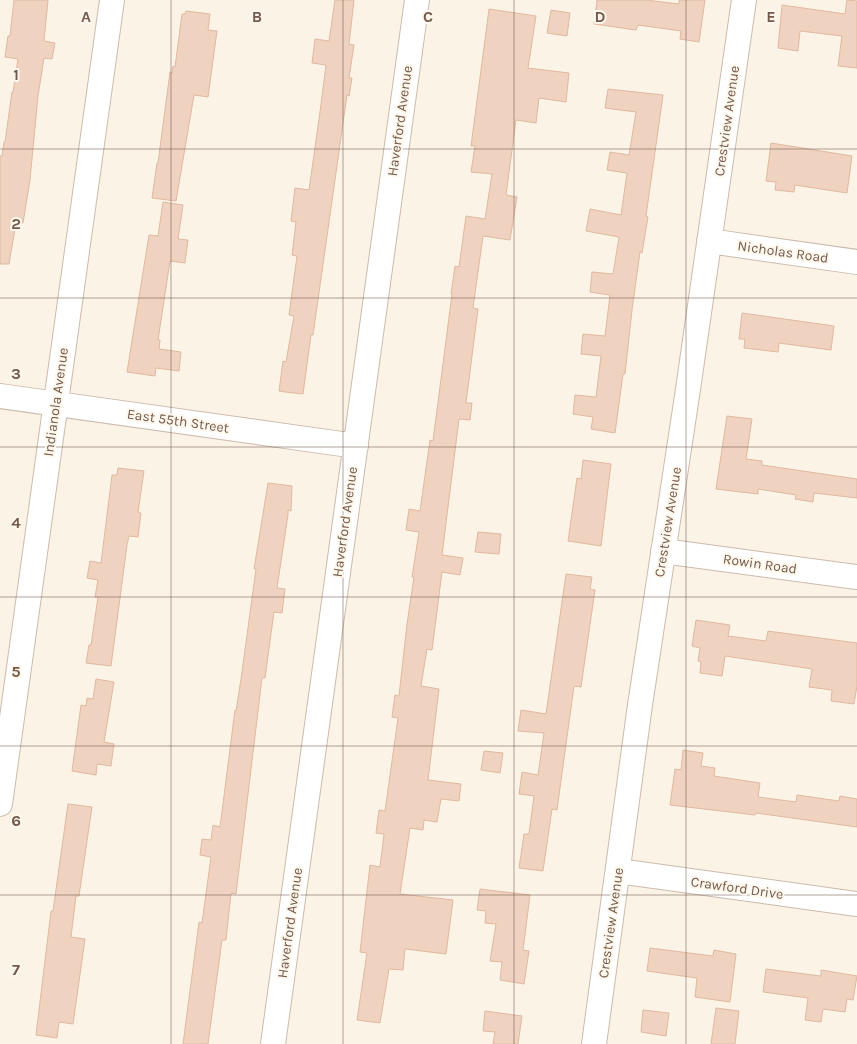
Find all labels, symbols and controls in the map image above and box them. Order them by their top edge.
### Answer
text: A [81,7,91,26]
text: B [252,7,262,26]
text: C [423,7,433,26]
text: D [595,7,606,26]
text: E [766,7,776,26]
text: 1 [13,65,19,84]
street label: Haverford Avenue [384,65,416,177]
street label: Crestview Avenue [711,65,743,177]
text: 2 [11,214,21,233]
street label: Nicholas Road [736,237,830,267]
street label: Indianola Avenue [40,347,72,457]
text: 3 [11,364,21,383]
street label: East 55th Street [126,405,230,437]
street label: Haverford Avenue [329,466,361,578]
street label: Crestview Avenue [651,466,685,578]
text: 4 [11,513,21,532]
street label: Rowin Road [722,550,798,578]
text: 5 [11,662,21,681]
text: 6 [11,811,21,830]
street label: Haverford Avenue [274,867,306,979]
street label: Crestview Avenue [595,867,627,979]
street label: Crawford Drive [690,873,784,903]
text: 7 [12,960,20,979]

